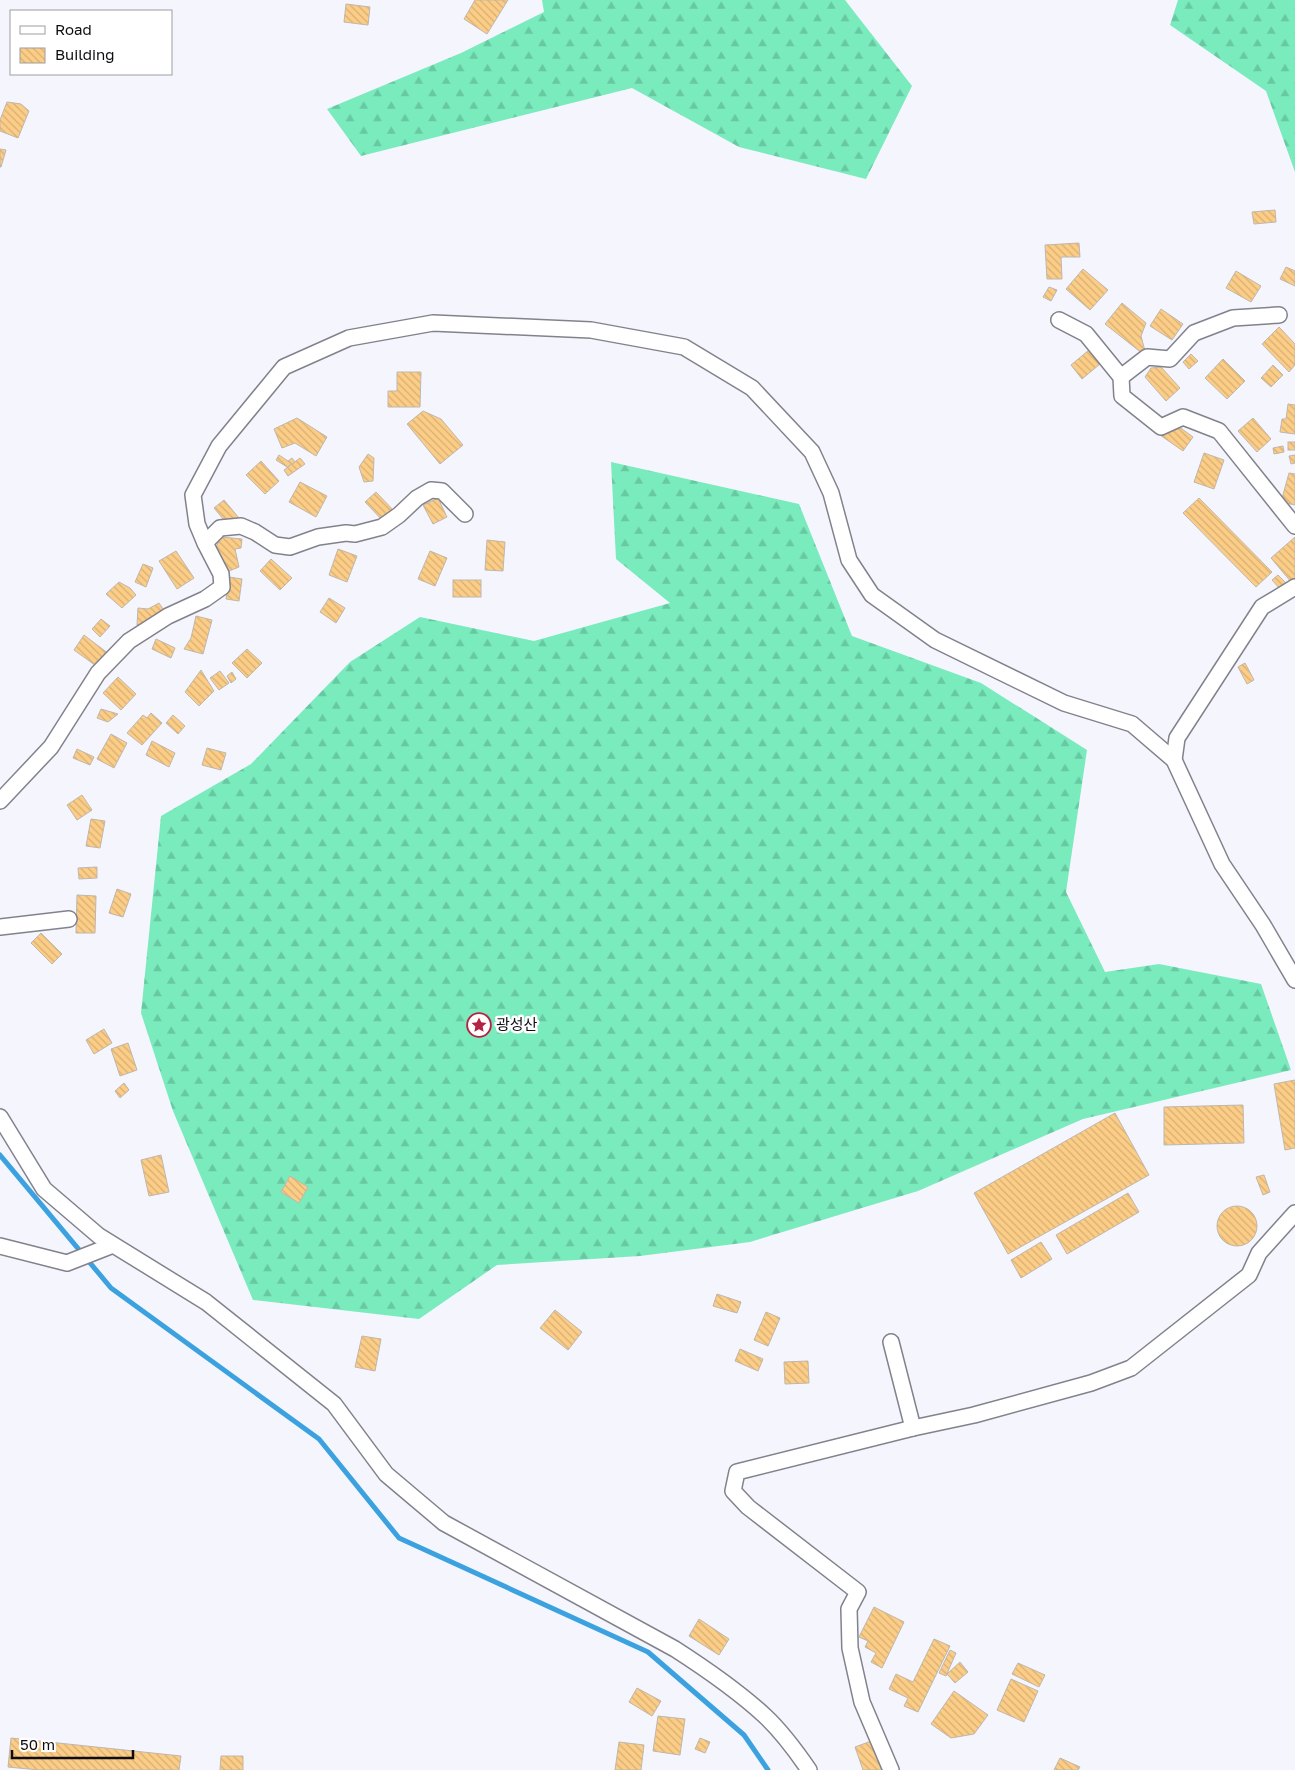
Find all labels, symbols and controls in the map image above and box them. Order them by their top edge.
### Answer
legend [10,10,172,75]
text: Road [55,20,92,38]
text: Building [55,45,115,63]
place icon: 광성산 [466,1012,492,1038]
place label: 광성산 [496,1015,538,1033]
scale bar [12,1728,134,1760]
text: 50 m [20,1735,55,1753]

